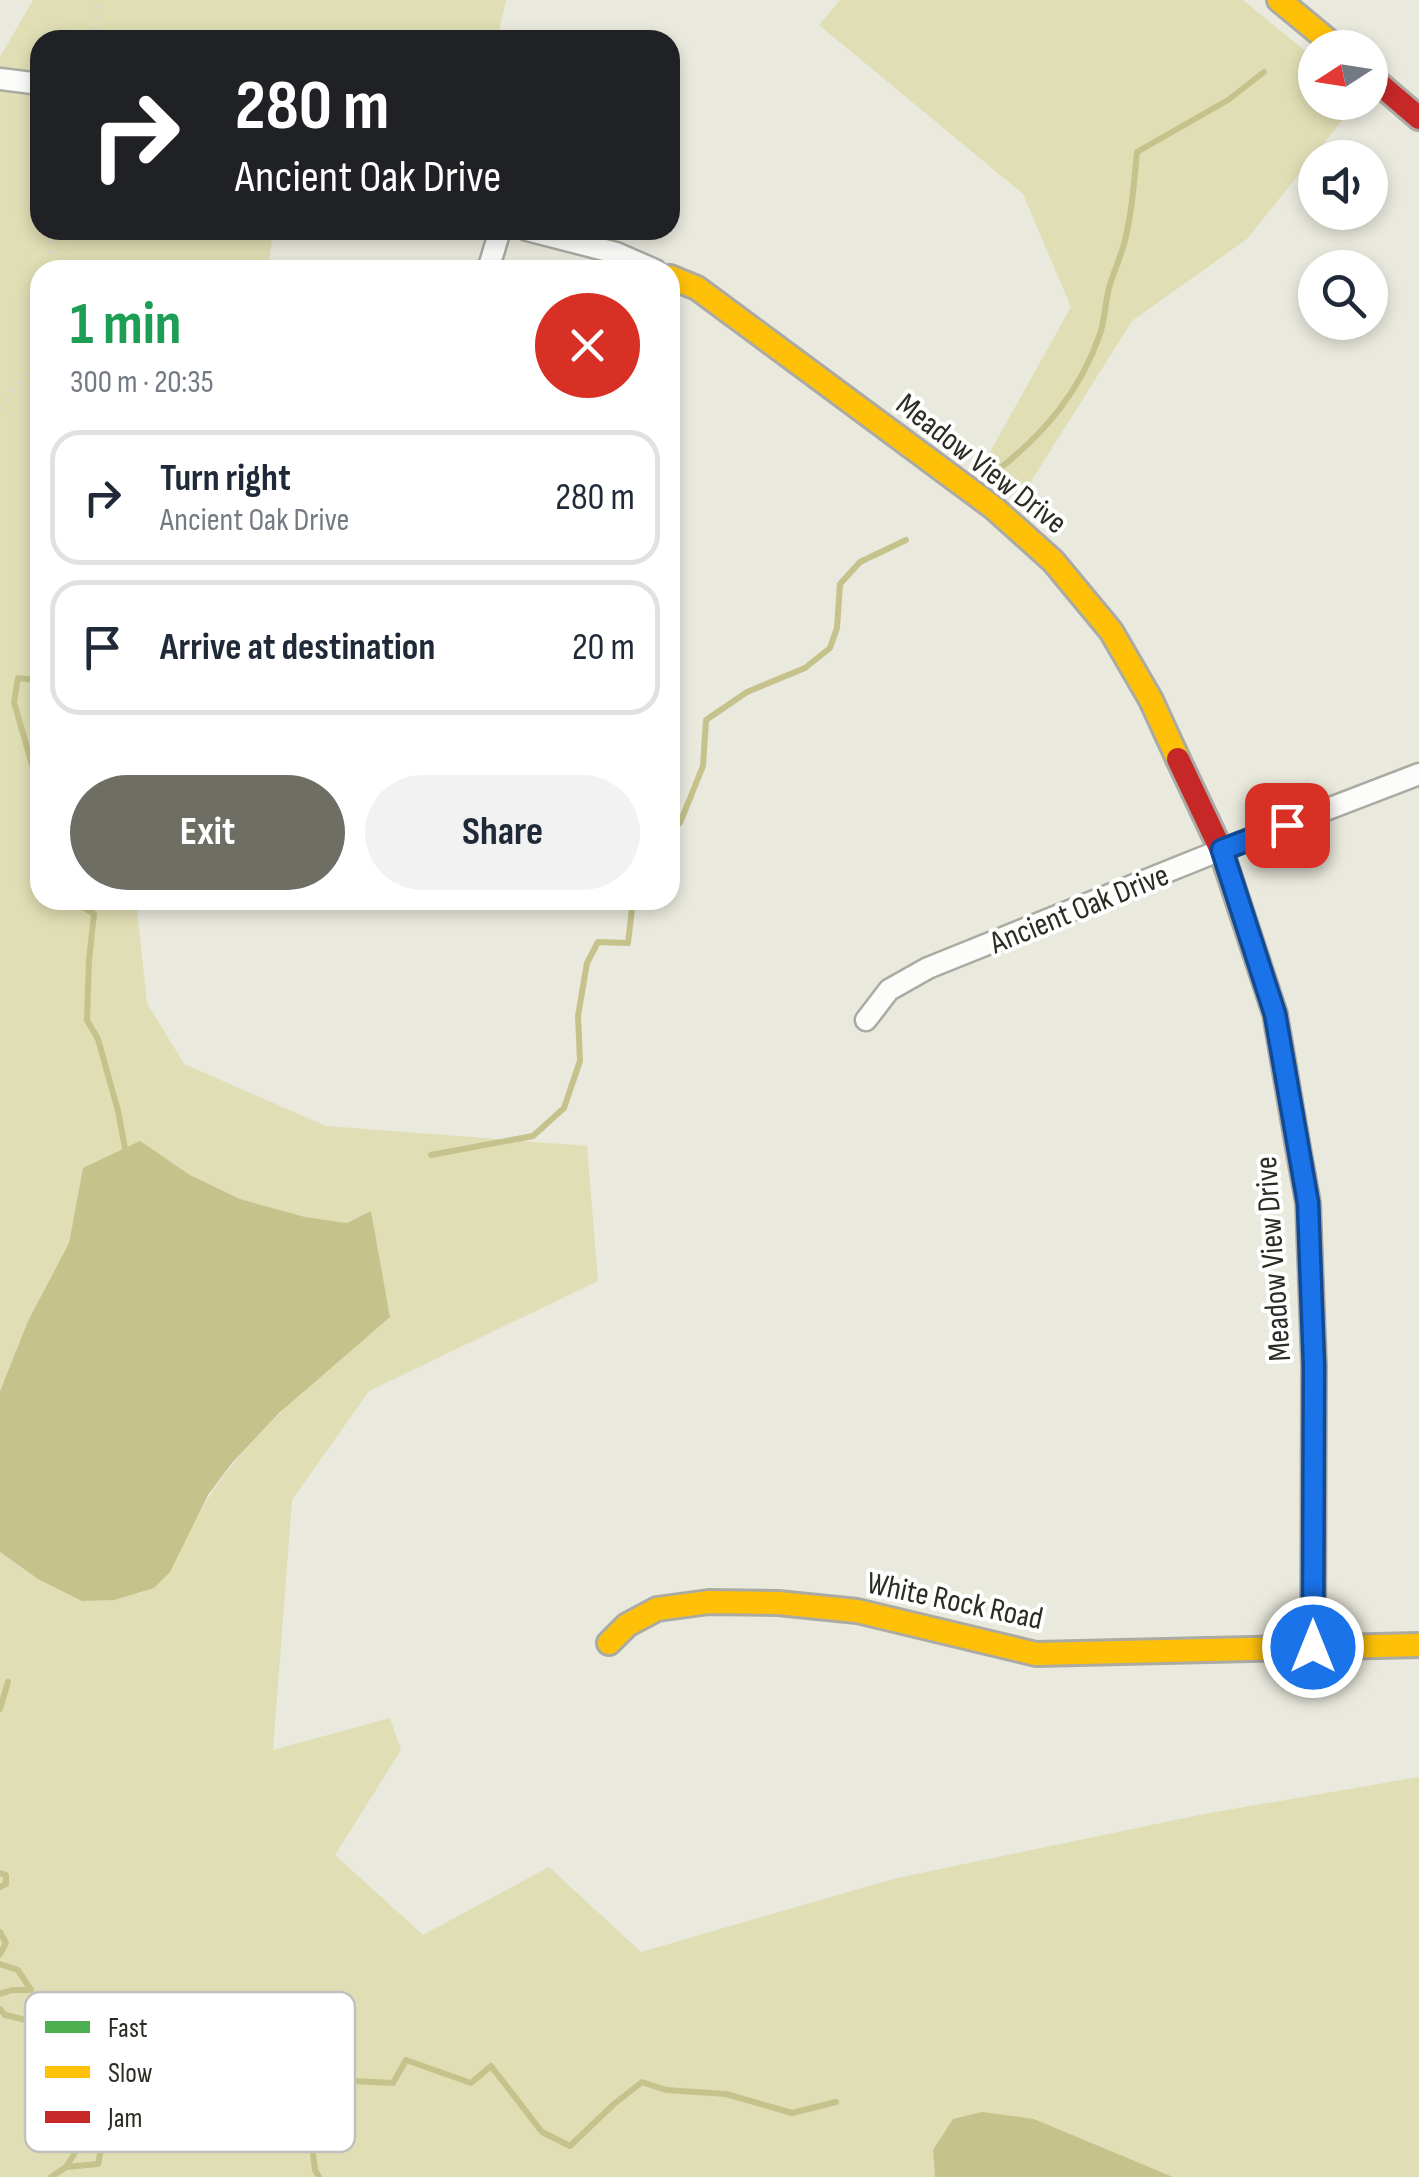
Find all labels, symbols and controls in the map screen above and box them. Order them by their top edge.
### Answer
north arrow [1298,30,1388,120]
map controls [1298,30,1388,340]
text: 280 m [235,65,389,149]
icon: right [70,70,200,200]
button: sound [1298,140,1388,230]
text: Ancient Oak Drive [235,150,501,205]
button: search [1298,250,1388,340]
text: 1 min [70,289,182,361]
button: close [535,293,640,398]
text: 300 m · 20:35 [70,363,214,402]
street label: Meadow View Drive [888,385,1074,543]
text: Turn right [160,456,291,501]
icon: right [75,470,130,525]
text: 280 m [555,475,635,520]
text: Ancient Oak Drive [160,501,349,540]
icon: arrive [75,620,130,675]
text: Arrive at destination [160,625,435,670]
text: 20 m [572,625,635,670]
button: Exit [70,775,345,890]
button: Share [365,775,640,890]
pin [1245,783,1330,868]
icon: arrive [1260,798,1315,853]
street label: Ancient Oak Drive [984,856,1175,963]
street label: Meadow View Drive [1247,1155,1300,1363]
street label: White Rock Road [863,1564,1046,1639]
position arrow [1261,1595,1365,1699]
legend [25,1992,355,2152]
text: Fast [108,2012,147,2045]
text: Slow [108,2057,153,2090]
text: Jam [107,2102,143,2135]

